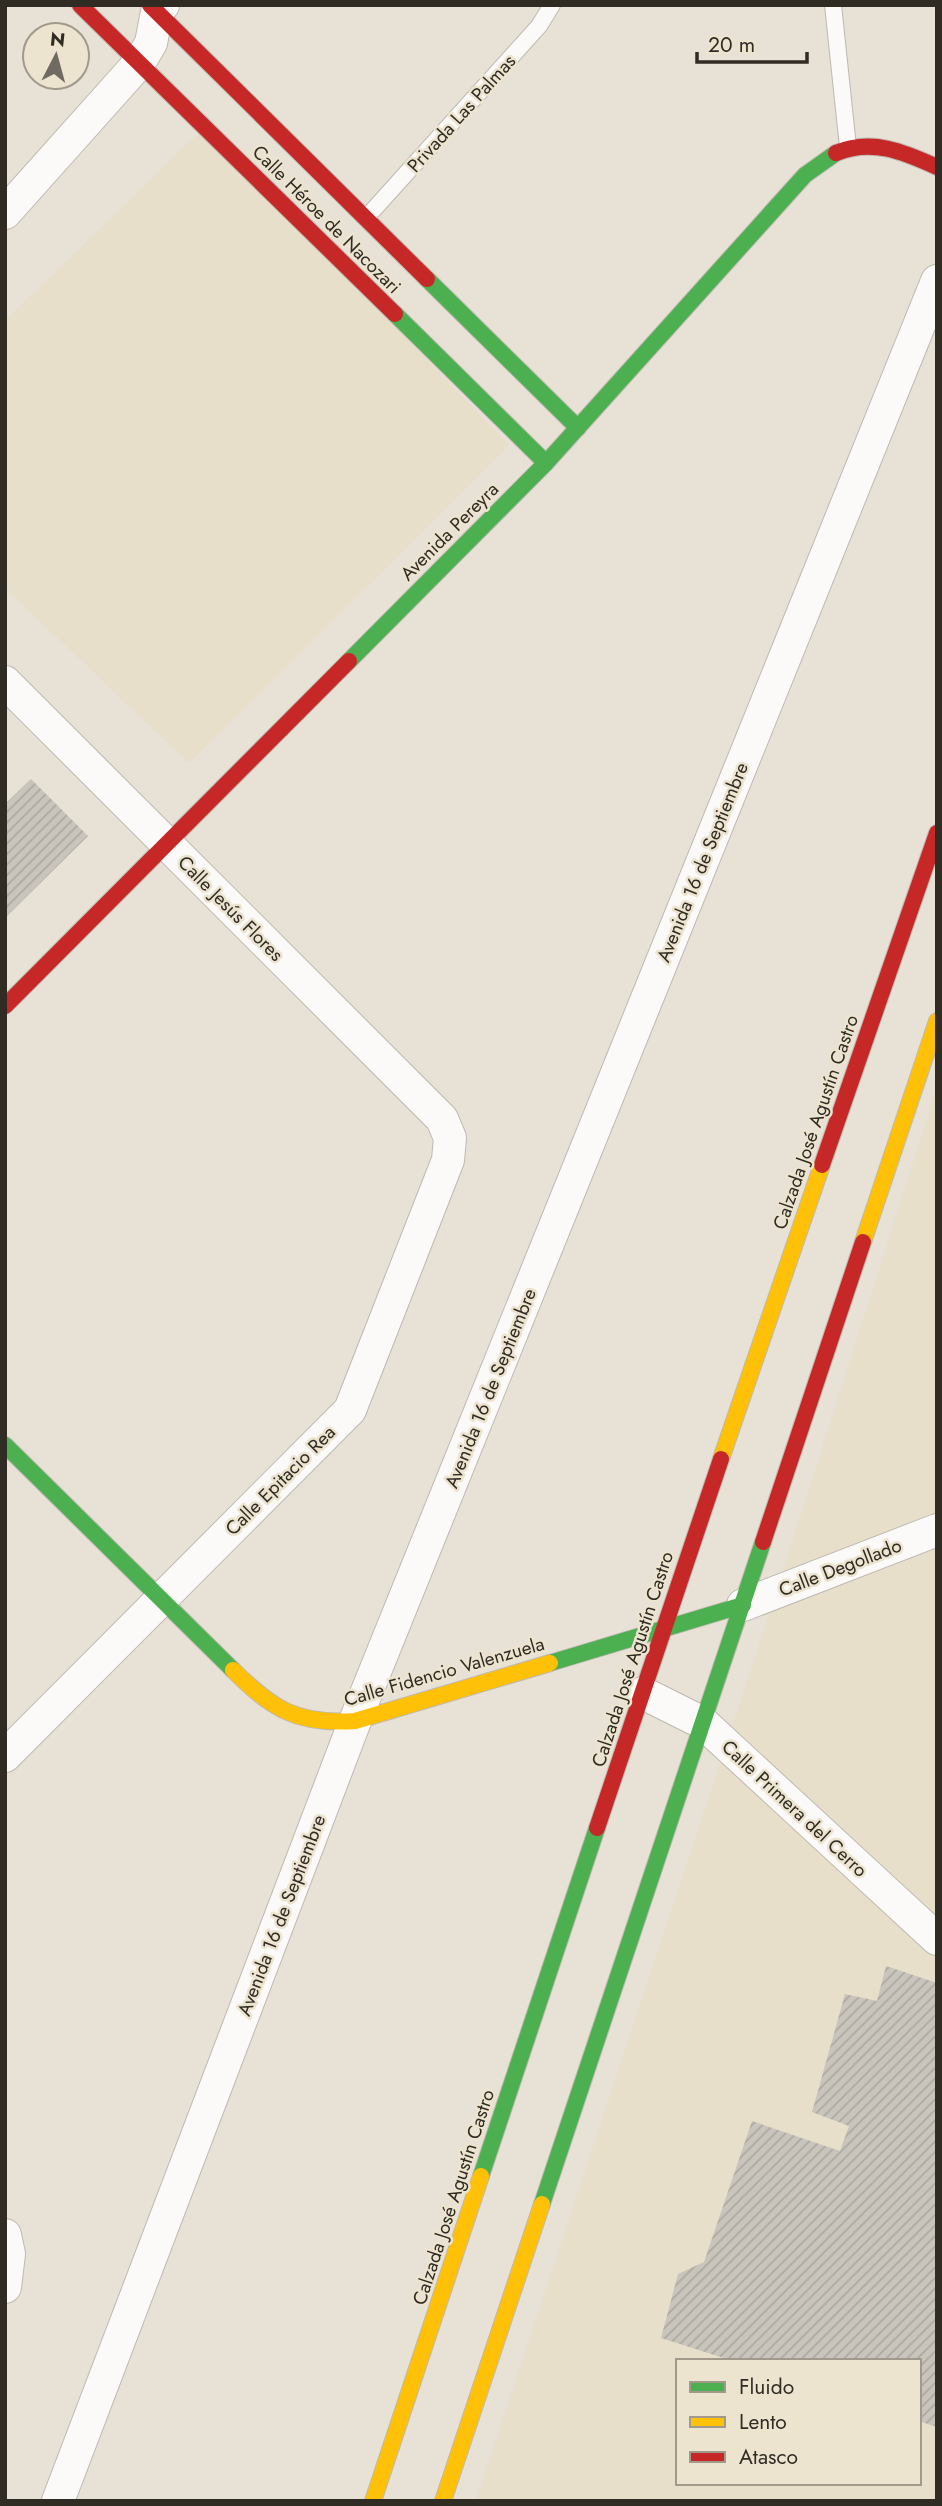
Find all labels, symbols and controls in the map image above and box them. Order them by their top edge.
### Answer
north arrow [21,21,91,91]
scale bar [697,21,807,65]
text: N [49,25,67,54]
text: 20 m [708,30,755,60]
street label: Privada Las Palmas [401,48,522,178]
street label: Calle Héroe de Nacozari [246,139,407,300]
street label: Avenida Pereyra [394,476,505,587]
street label: Avenida 16 de Septiembre [650,758,755,966]
street label: Calle Jesús Flores [172,849,290,968]
street label: Calzada José Agustín Castro [766,1011,865,1233]
street label: Avenida 16 de Septiembre [438,1284,543,1492]
street label: Calle Epitacio Rea [219,1419,342,1542]
street label: Calle Degollado [775,1532,905,1603]
street label: Calzada José Agustín Castro [585,1548,680,1770]
street label: Calle Fidencio Valenzuela [341,1630,547,1713]
street label: Calle Primera del Cerro [716,1734,874,1883]
street label: Avenida 16 de Septiembre [231,1810,332,2020]
street label: Calzada José Agustín Castro [406,2086,501,2308]
legend [676,2359,921,2485]
text: Fluido [739,2372,794,2402]
text: Lento [739,2407,787,2437]
text: Atasco [739,2442,798,2472]

